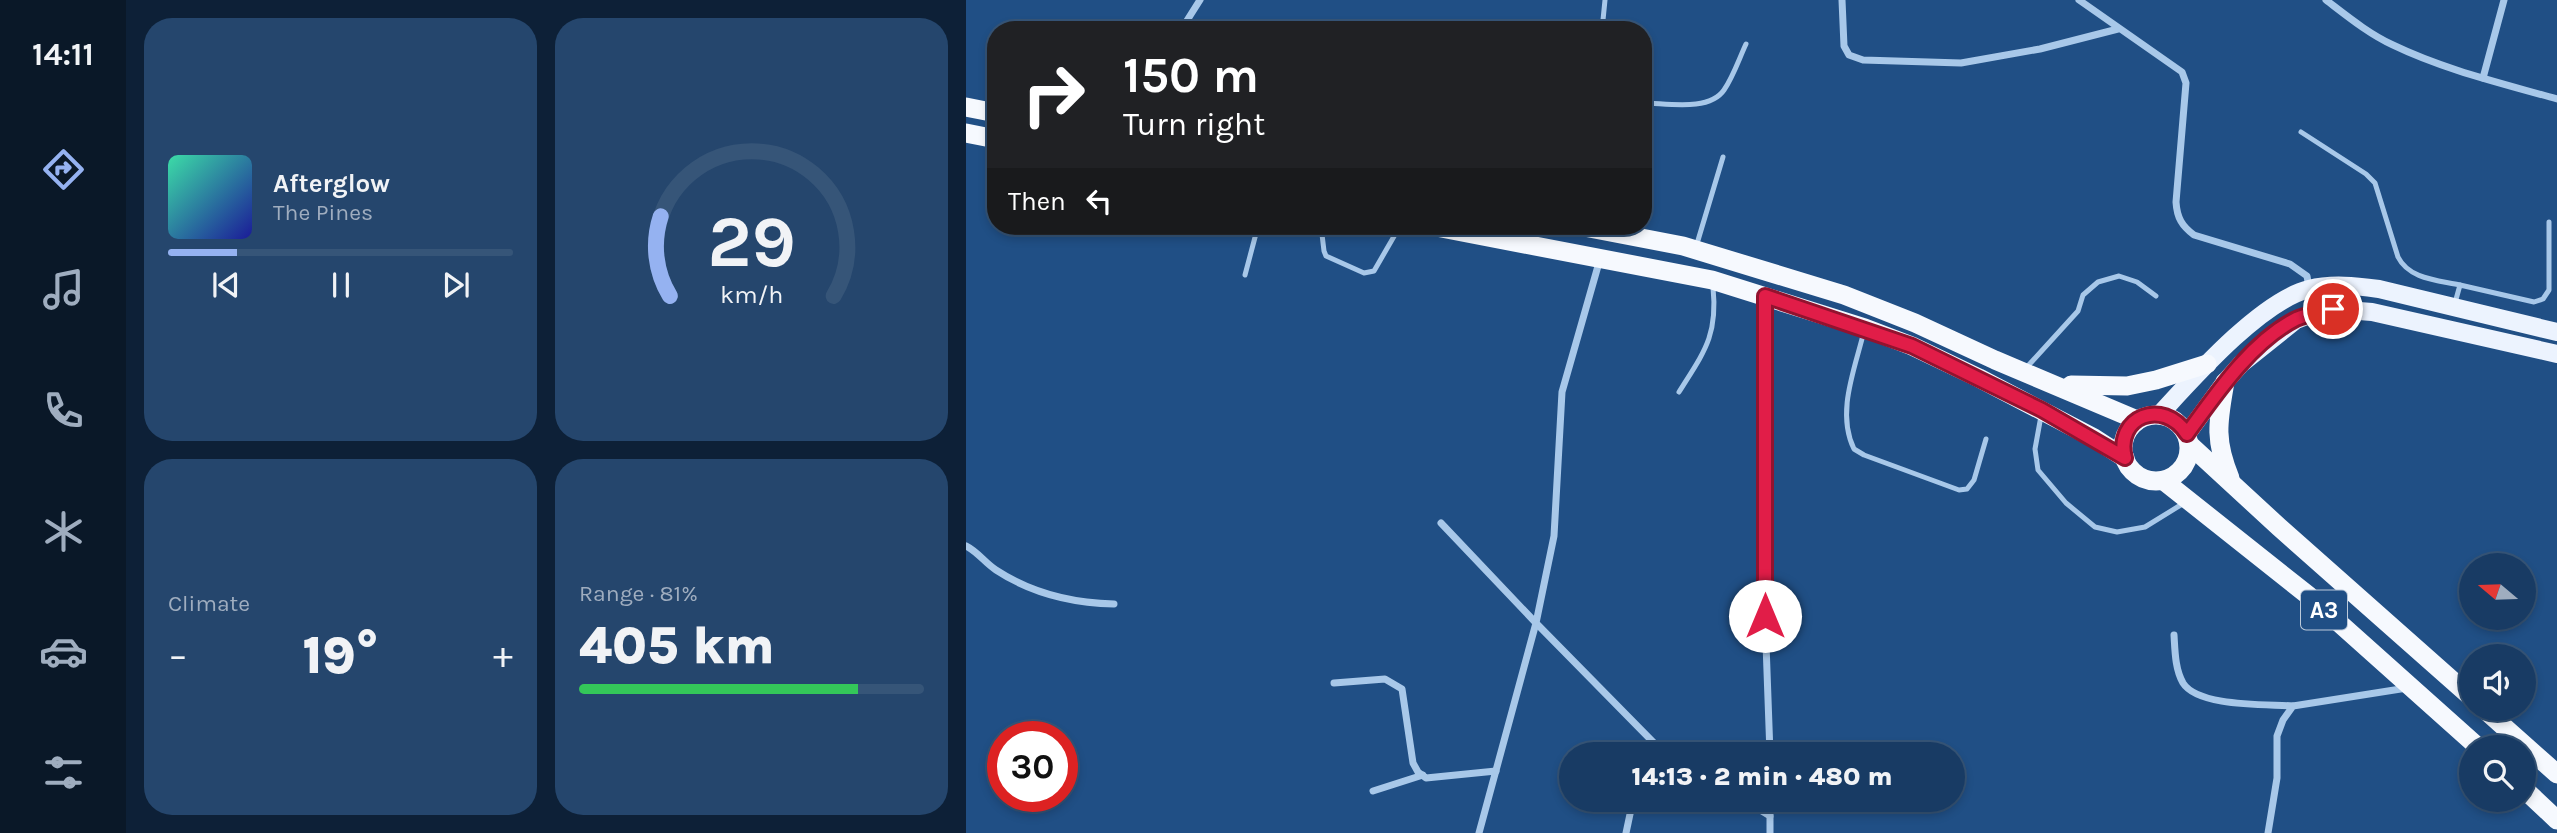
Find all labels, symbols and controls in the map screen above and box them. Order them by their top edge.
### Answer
text: 14:11 [32,36,94,73]
text: 150 m [1123,47,1259,104]
icon: right [1008,49,1099,140]
text: Turn right [1123,106,1265,143]
icon: directions [39,145,88,194]
text: Afterglow [273,168,390,199]
icon: left [1080,182,1118,220]
text: Then [1008,186,1066,217]
text: The Pines [273,199,373,226]
text: 29 [707,199,796,284]
icon: music [39,265,88,314]
icon: previous [207,266,245,304]
icon: pause [322,266,360,304]
icon: next [437,266,475,304]
pin [2303,279,2363,339]
text: km/h [720,280,783,309]
icon: arrive [2314,290,2352,328]
icon: phone [39,386,88,435]
icon: climate [39,507,88,556]
north arrow [2459,553,2536,630]
map controls [2459,553,2536,812]
position arrow [1728,579,1802,653]
text: Range · 81% [579,580,698,607]
text: Climate [168,590,250,617]
road number: A3 [2301,590,2347,630]
text: 405 km [579,615,775,676]
text: 19° [302,625,379,686]
icon: car [39,627,88,676]
text: − [168,633,188,678]
text: + [493,633,513,678]
button: sound [2459,644,2536,721]
speed limit sign: 30 [987,721,1078,812]
button: search [2459,735,2536,812]
icon: filters [39,748,88,797]
text: 14:13 · 2 min · 480 m [1631,761,1893,792]

